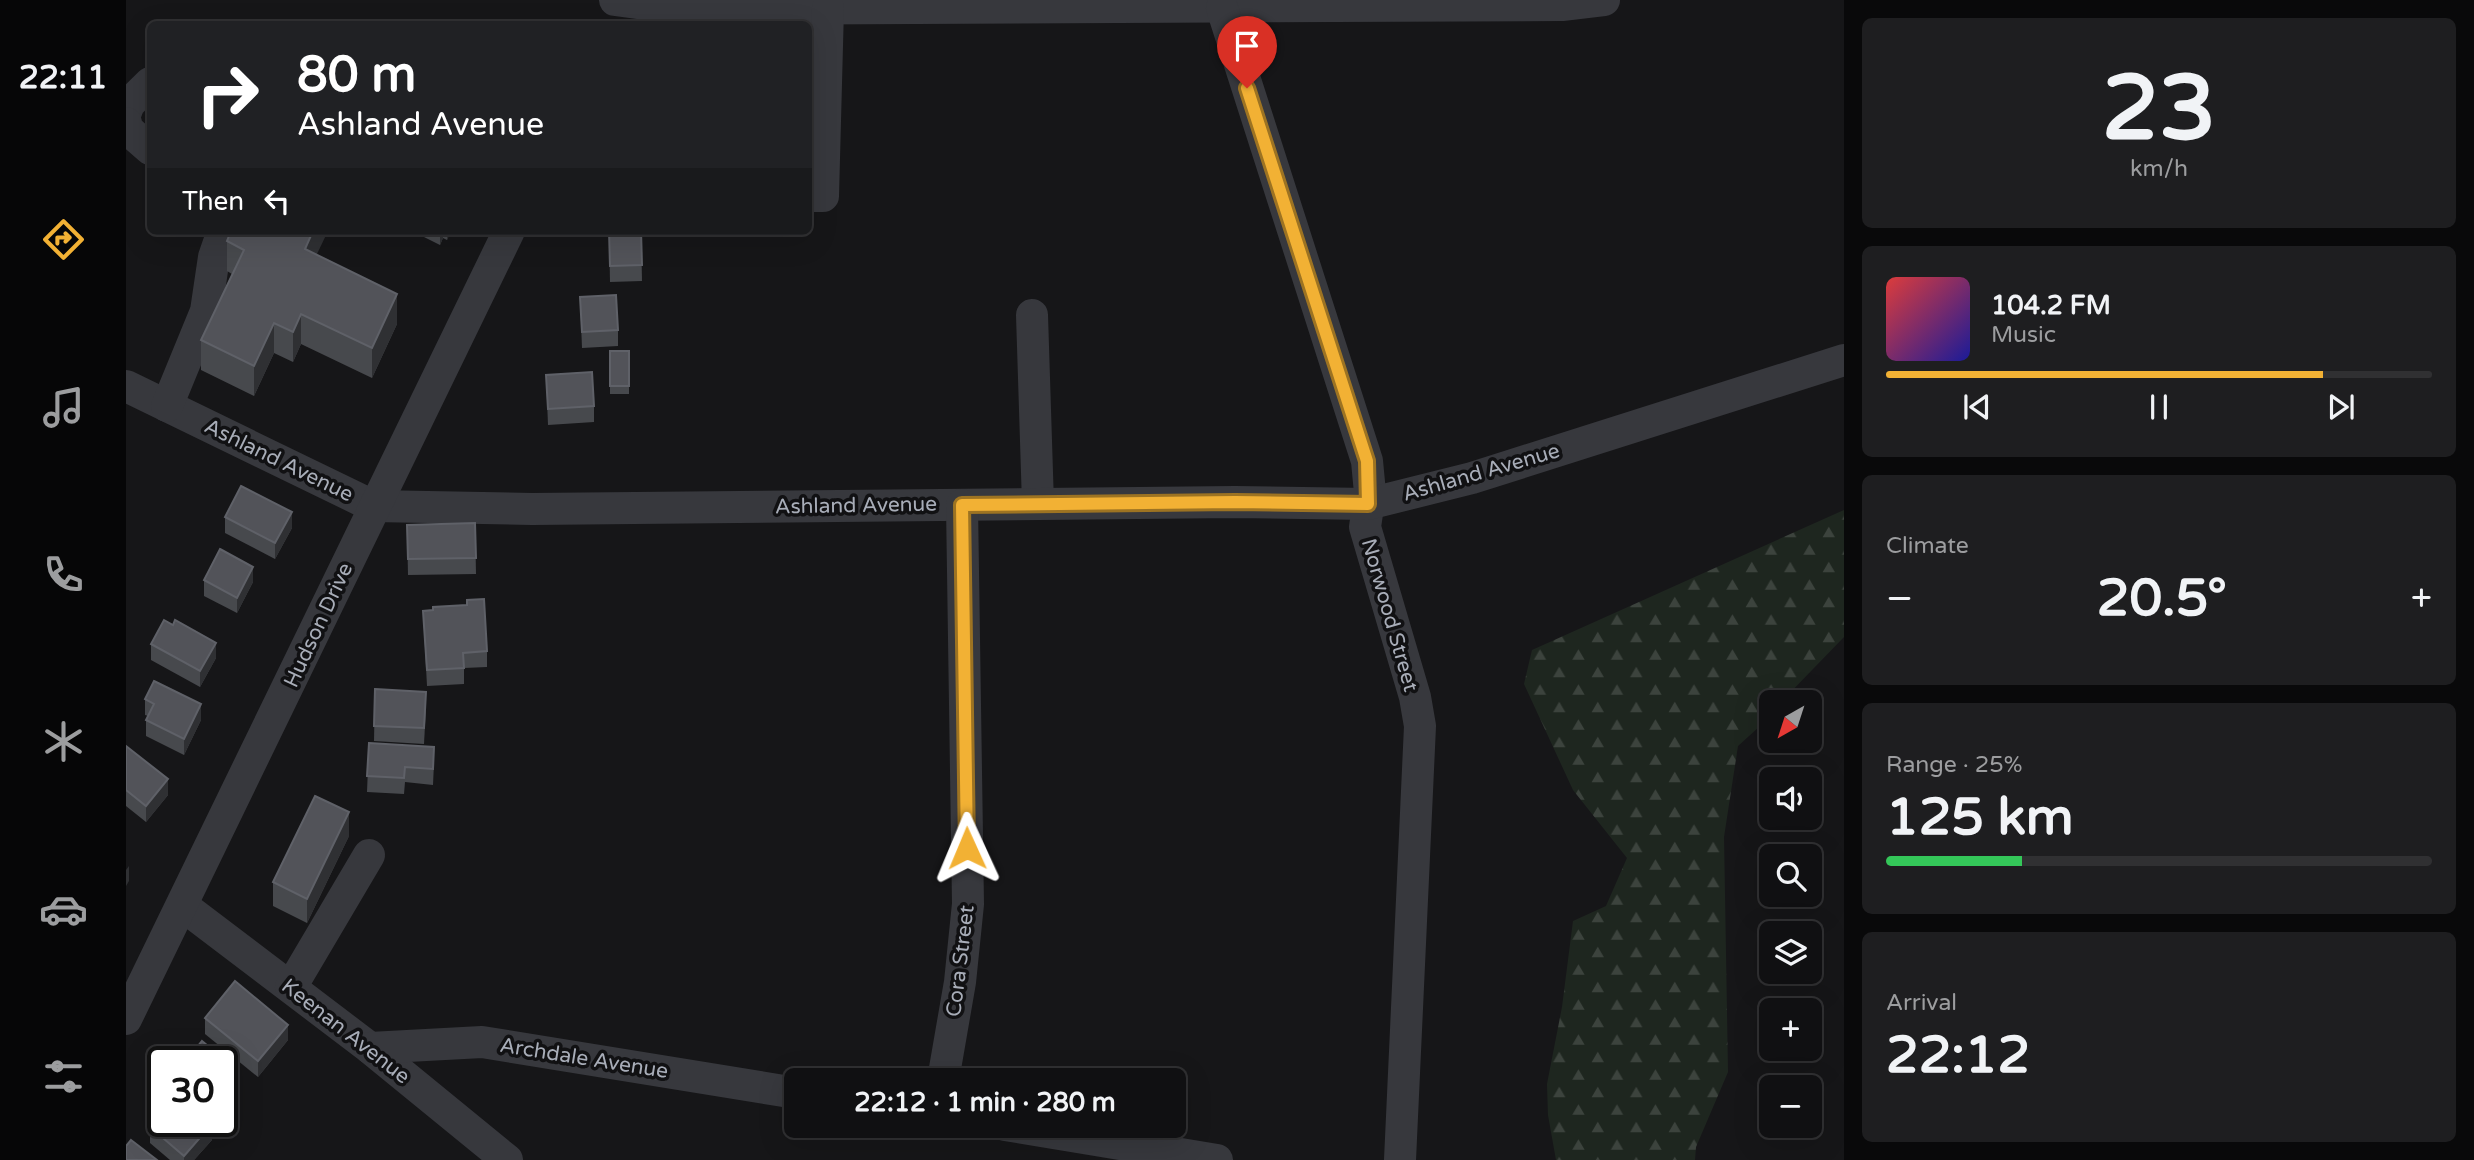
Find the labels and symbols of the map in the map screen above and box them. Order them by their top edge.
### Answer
pin [1217,16,1277,88]
street label: Ashland Avenue [200,414,357,507]
street label: Ashland Avenue [1400,438,1563,507]
street label: Ashland Avenue [775,492,937,519]
street label: Norwood Street [1356,536,1423,695]
street label: Hudson Drive [279,559,358,691]
north arrow [1759,690,1822,752]
position arrow [930,811,1004,885]
street label: Cora Street [941,904,980,1018]
street label: Keenan Avenue [277,974,415,1089]
street label: Archdale Avenue [498,1033,670,1084]
speed limit sign: 30 [147,1046,238,1137]

